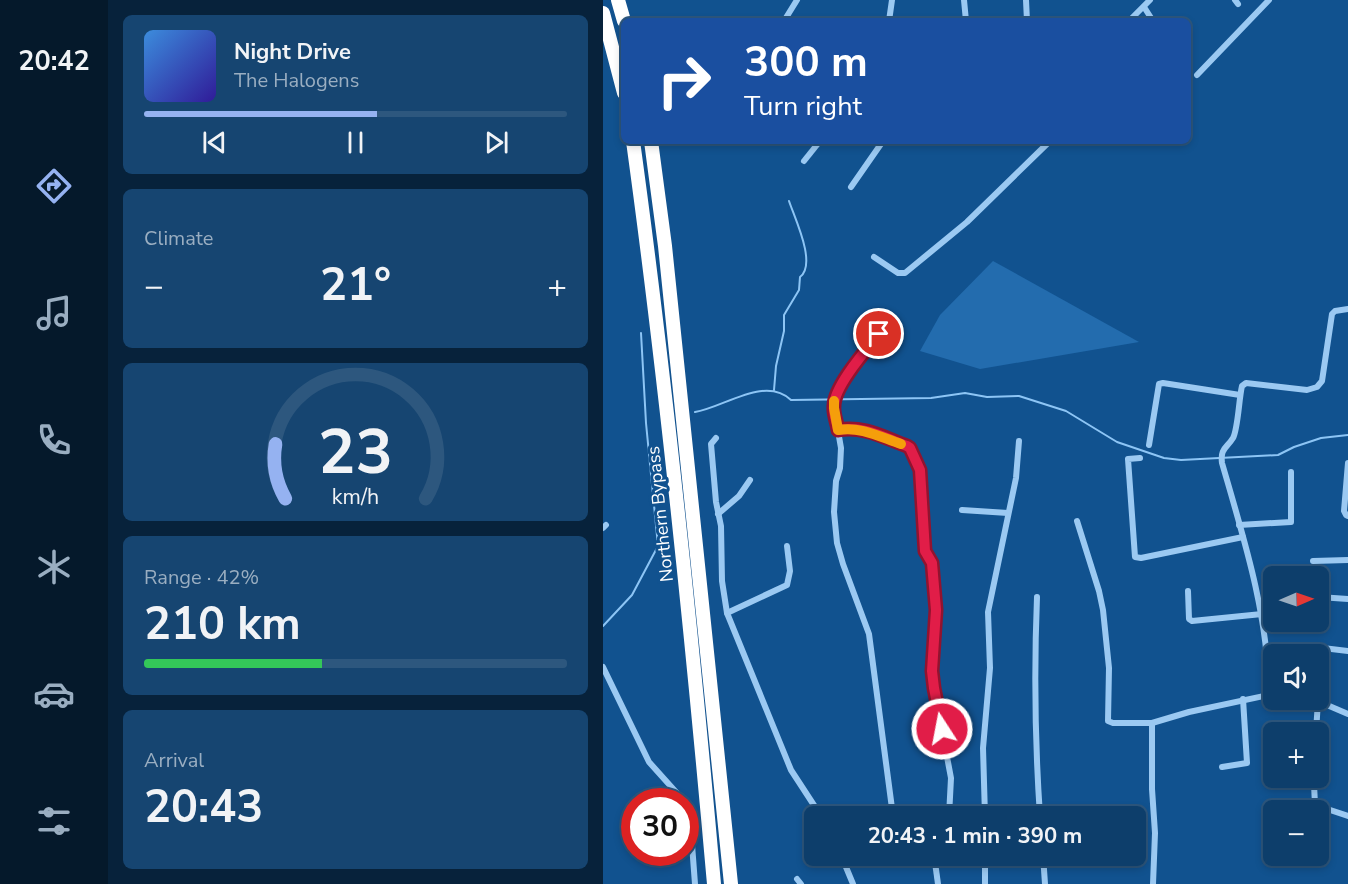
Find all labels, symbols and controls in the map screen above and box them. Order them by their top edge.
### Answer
text: 300 m [744,34,868,91]
text: Night Drive [234,37,351,67]
icon: right [645,42,723,120]
text: 20:42 [18,43,90,80]
text: The Halogens [234,67,359,94]
text: Turn right [744,88,862,125]
icon: previous [198,126,231,159]
icon: pause [339,126,372,159]
icon: next [480,126,513,159]
icon: directions [33,165,75,207]
text: Climate [144,225,213,252]
text: 21° [320,255,391,316]
text: − [144,264,164,309]
text: + [547,264,567,309]
icon: music [33,292,75,334]
pin [853,308,904,359]
icon: arrive [862,317,895,350]
text: 23 [318,410,393,495]
icon: phone [33,419,75,461]
street label: Northern Bypass [641,445,679,583]
text: km/h [332,482,379,512]
icon: climate [33,546,75,588]
text: Range · 42% [144,564,259,591]
north arrow [1263,566,1329,632]
map controls [1263,566,1329,866]
text: 210 km [144,594,301,655]
button: sound [1263,644,1329,710]
icon: car [33,673,75,715]
position arrow [910,697,974,761]
button: + [1263,722,1329,788]
text: Arrival [144,747,204,774]
text: 20:43 [144,777,263,838]
speed limit sign: 30 [621,788,699,866]
icon: filters [33,800,75,842]
button: − [1263,800,1329,866]
text: 20:43 · 1 min · 390 m [868,821,1082,851]

